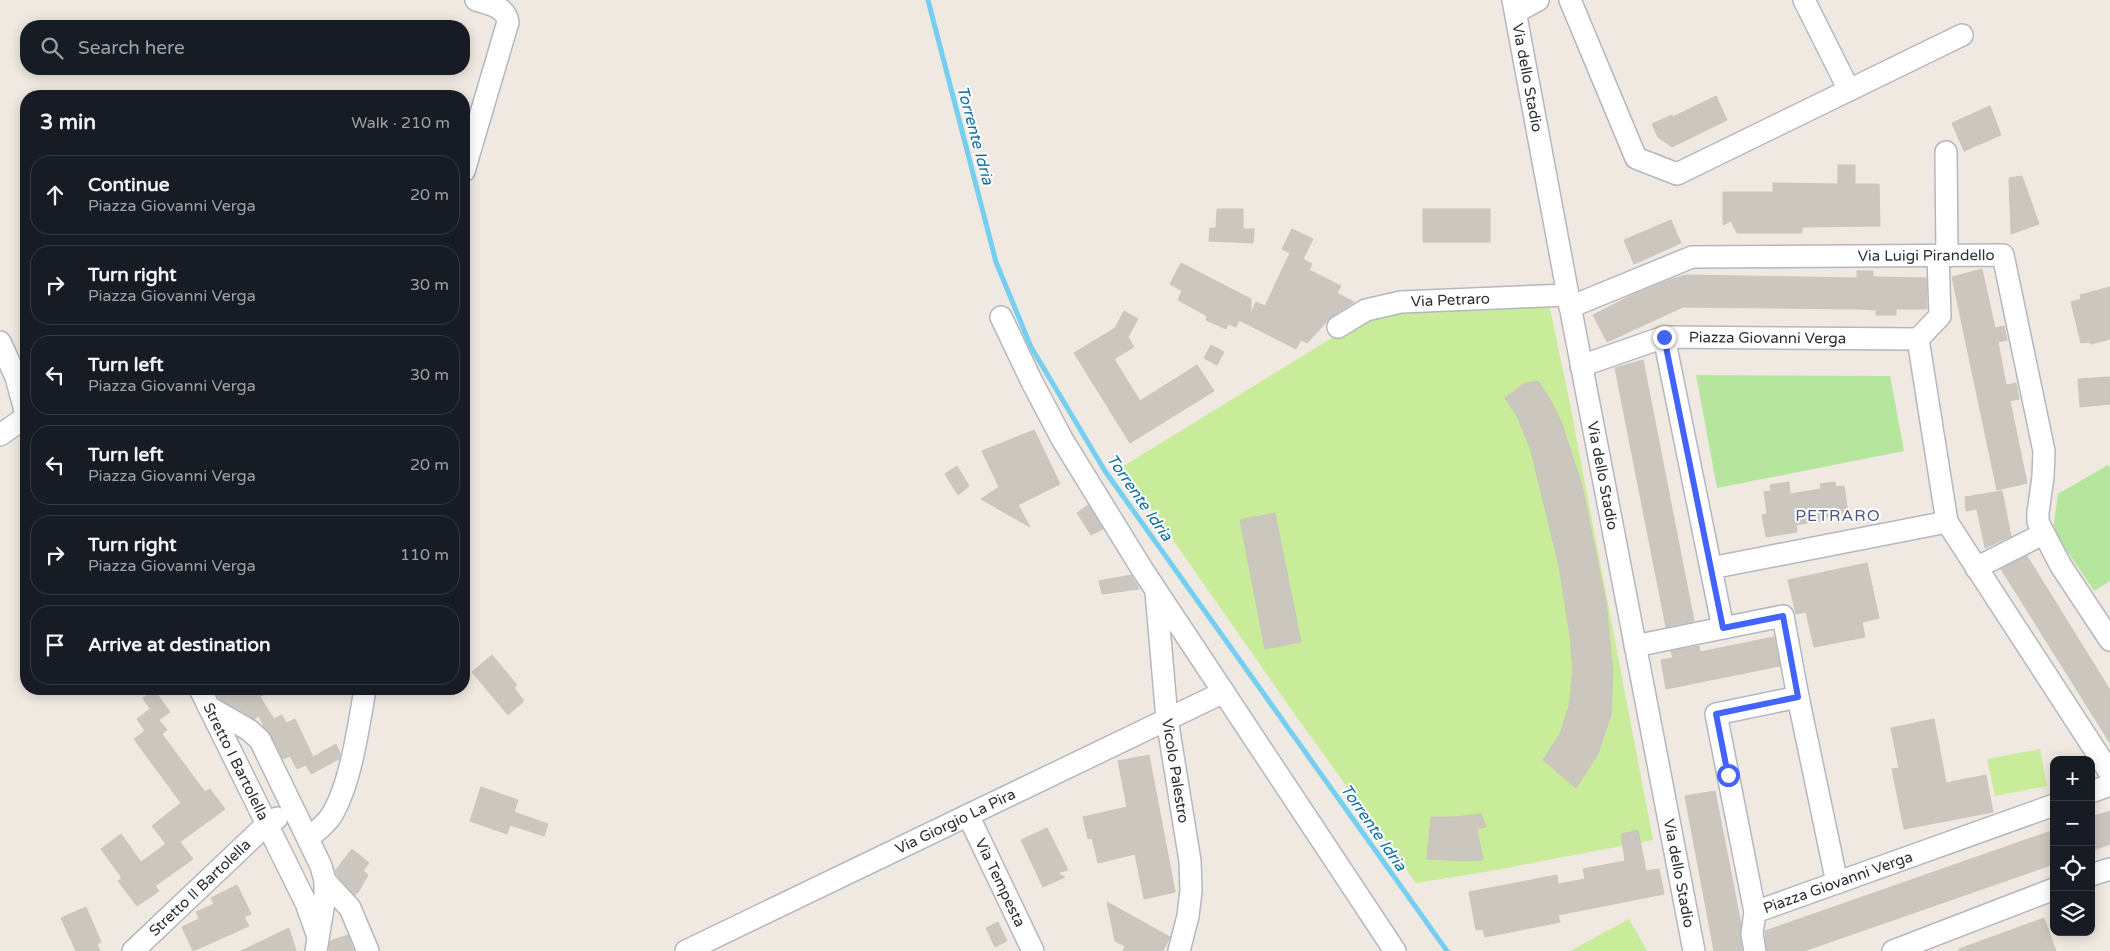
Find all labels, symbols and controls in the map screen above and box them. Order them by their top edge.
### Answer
search box [20,20,470,75]
street label: Via dello Stadio [1509,22,1546,134]
icon: search [38,34,66,62]
text: Search here [78,37,185,59]
water label: Torrente Idria [952,83,998,188]
text: 3 min [40,110,96,135]
text: Walk · 210 m [351,113,450,133]
text: Continue [88,174,170,196]
icon: ahead [41,181,69,209]
text: 20 m [410,185,449,205]
text: Piazza Giovanni Verga [88,196,256,216]
street label: Via Luigi Pirandello [1858,246,1995,265]
text: Turn right [88,264,176,286]
icon: right [41,271,69,299]
text: 30 m [410,275,449,295]
text: Piazza Giovanni Verga [88,286,256,306]
street label: Via Petraro [1410,289,1490,311]
route end [1653,326,1676,349]
street label: Piazza Giovanni Verga [1689,328,1846,347]
text: Turn left [88,354,164,376]
icon: left [41,361,69,389]
text: 30 m [410,365,449,385]
text: Piazza Giovanni Verga [88,376,256,396]
street label: Via dello Stadio [1583,420,1622,531]
text: Turn left [88,444,164,466]
water label: Torrente Idria [1102,450,1177,546]
icon: left [41,451,69,479]
text: 20 m [410,455,449,475]
text: Piazza Giovanni Verga [88,466,256,486]
district label: PETRARO [1795,506,1881,526]
text: Turn right [88,534,176,556]
icon: right [41,541,69,569]
text: 110 m [400,545,449,565]
text: Piazza Giovanni Verga [88,556,256,576]
icon: arrive [41,631,69,659]
text: Arrive at destination [88,634,271,656]
street label: Stretto I Bartolella [199,700,273,823]
street label: Vicolo Palestro [1158,717,1193,824]
map controls [2050,756,2095,936]
button: + [2050,756,2095,801]
route start [1717,764,1740,787]
water label: Torrente Idria [1336,780,1411,876]
street label: Via Giorgio La Pira [892,785,1018,858]
button: − [2050,801,2095,846]
street label: Via dello Stadio [1660,817,1698,929]
street label: Stretto II Bartolella [145,835,254,940]
street label: Via Tempesta [971,835,1029,930]
button: locate [2050,846,2095,891]
street label: Piazza Giovanni Verga [1761,847,1915,917]
button: layers [2050,891,2095,936]

